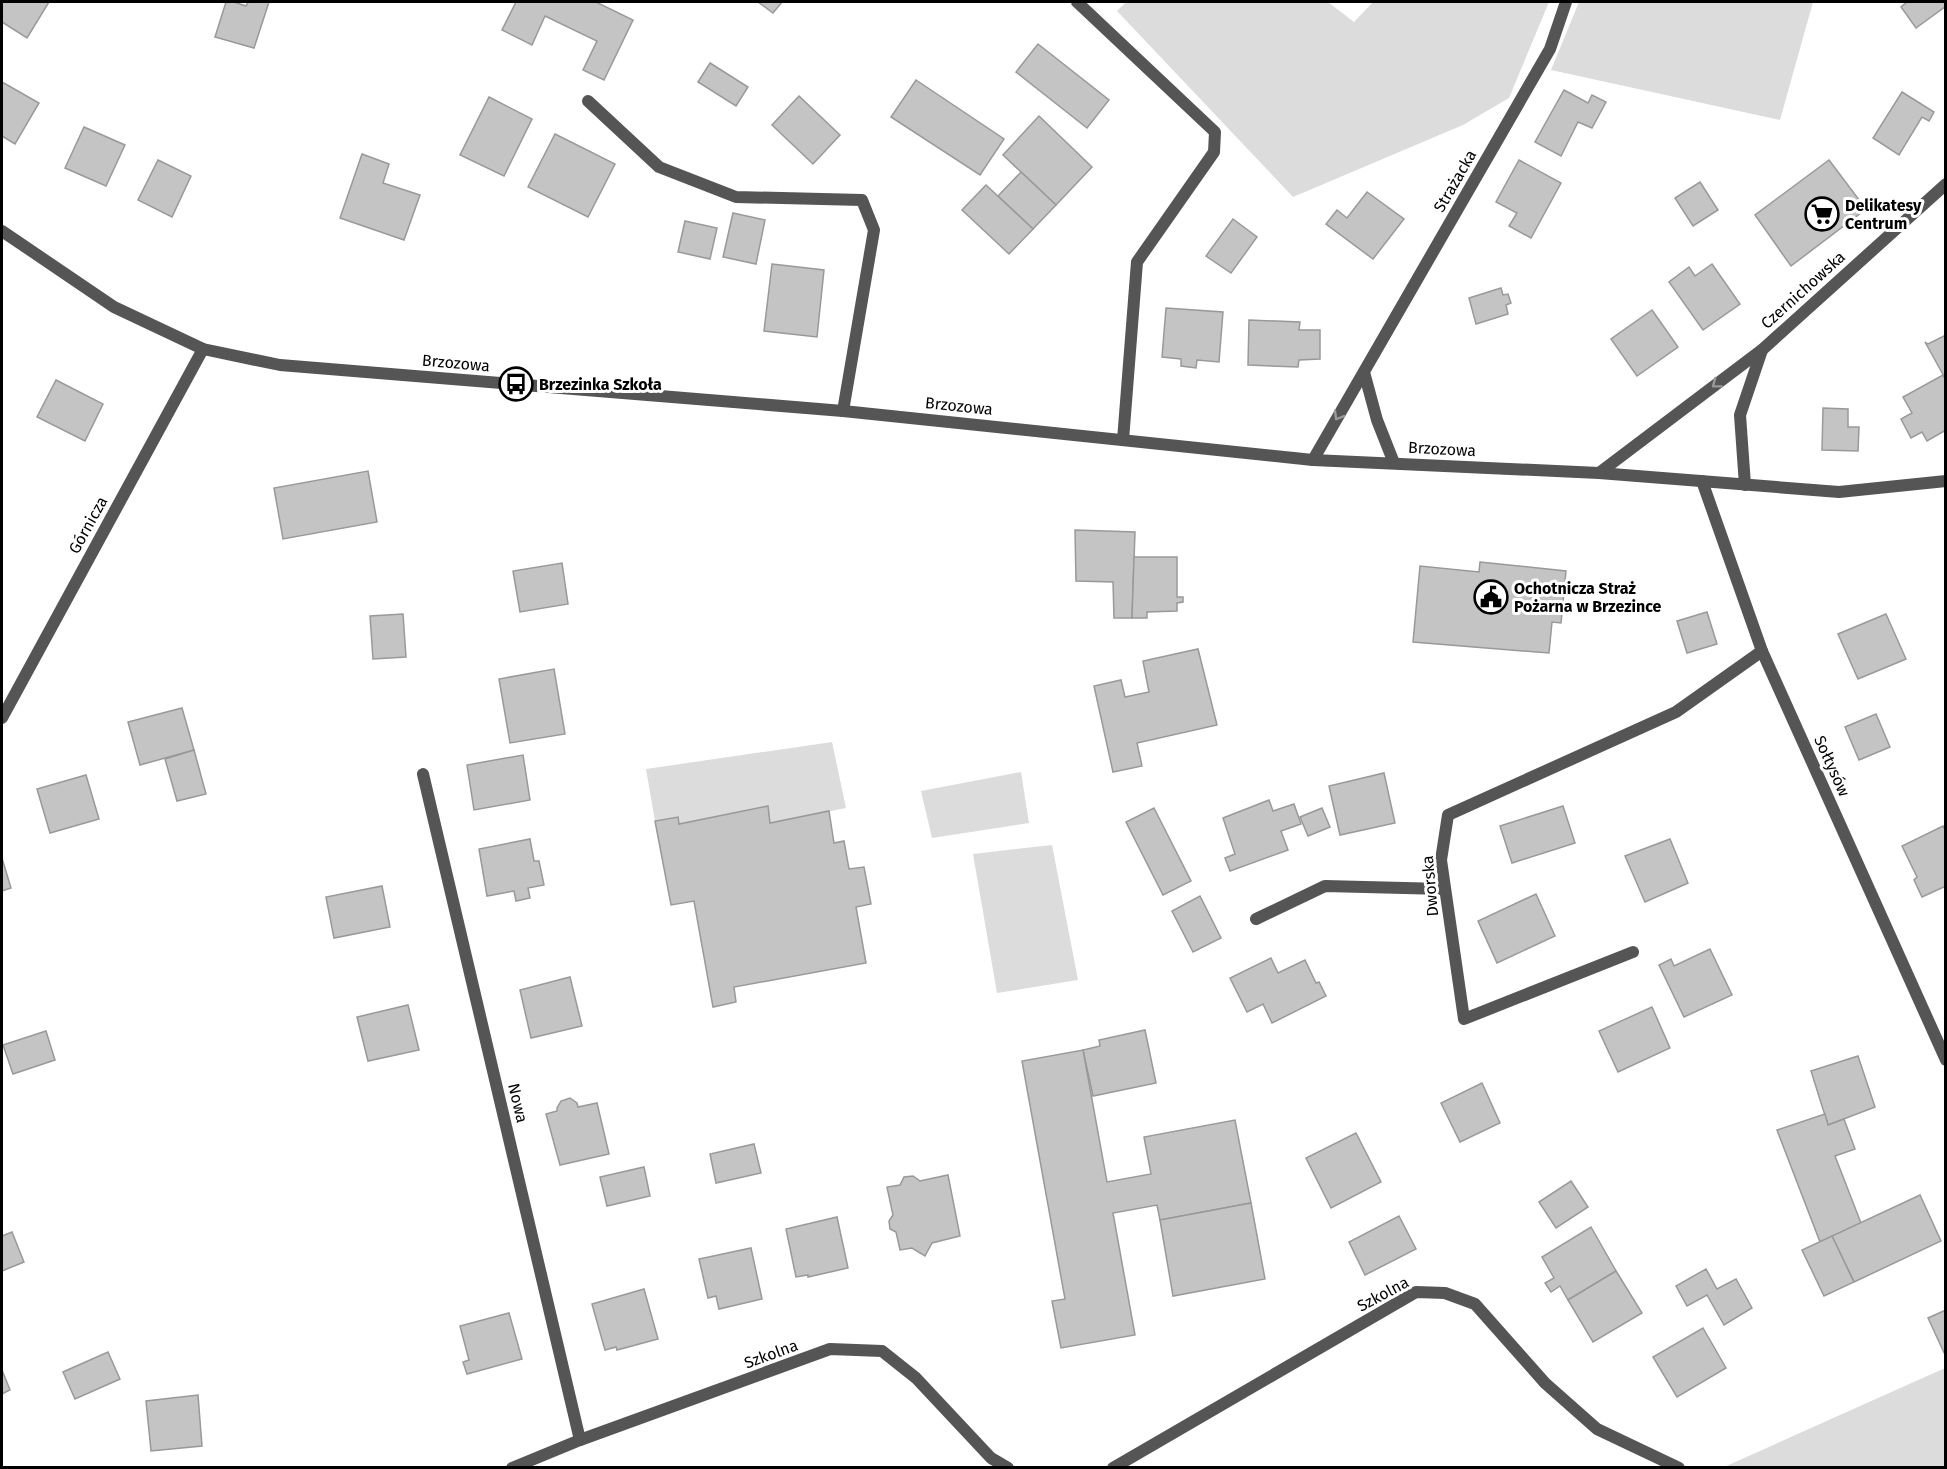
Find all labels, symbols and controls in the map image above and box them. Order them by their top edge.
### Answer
street label: Strażacka [1430,147,1480,215]
supermarket icon: Delikatesy Centrum [1804,196,1840,232]
place label: Delikatesy Centrum [1845,196,1922,233]
street label: Czernichowska [1757,247,1849,333]
street label: Brzozowa [421,351,491,375]
bus stop icon: Brzezinka Szkoła [498,366,534,402]
place label: Brzezinka Szkoła [539,375,662,394]
one-way arrow [1712,377,1723,388]
street label: Brzozowa [924,393,994,419]
one-way arrow [1334,410,1345,420]
street label: Brzozowa [1408,438,1476,460]
street label: Górnicza [65,493,111,557]
public building icon: Ochotnicza Straż Pożarna w Brzezince [1473,579,1509,615]
place label: Ochotnicza Straż Pożarna w Brzezince [1514,579,1662,616]
street label: Sołtysów [1810,733,1854,800]
street label: Dworska [1418,855,1442,917]
street label: Nowa [504,1081,532,1125]
street label: Szkolna [1354,1273,1412,1315]
street label: Szkolna [742,1336,800,1372]

